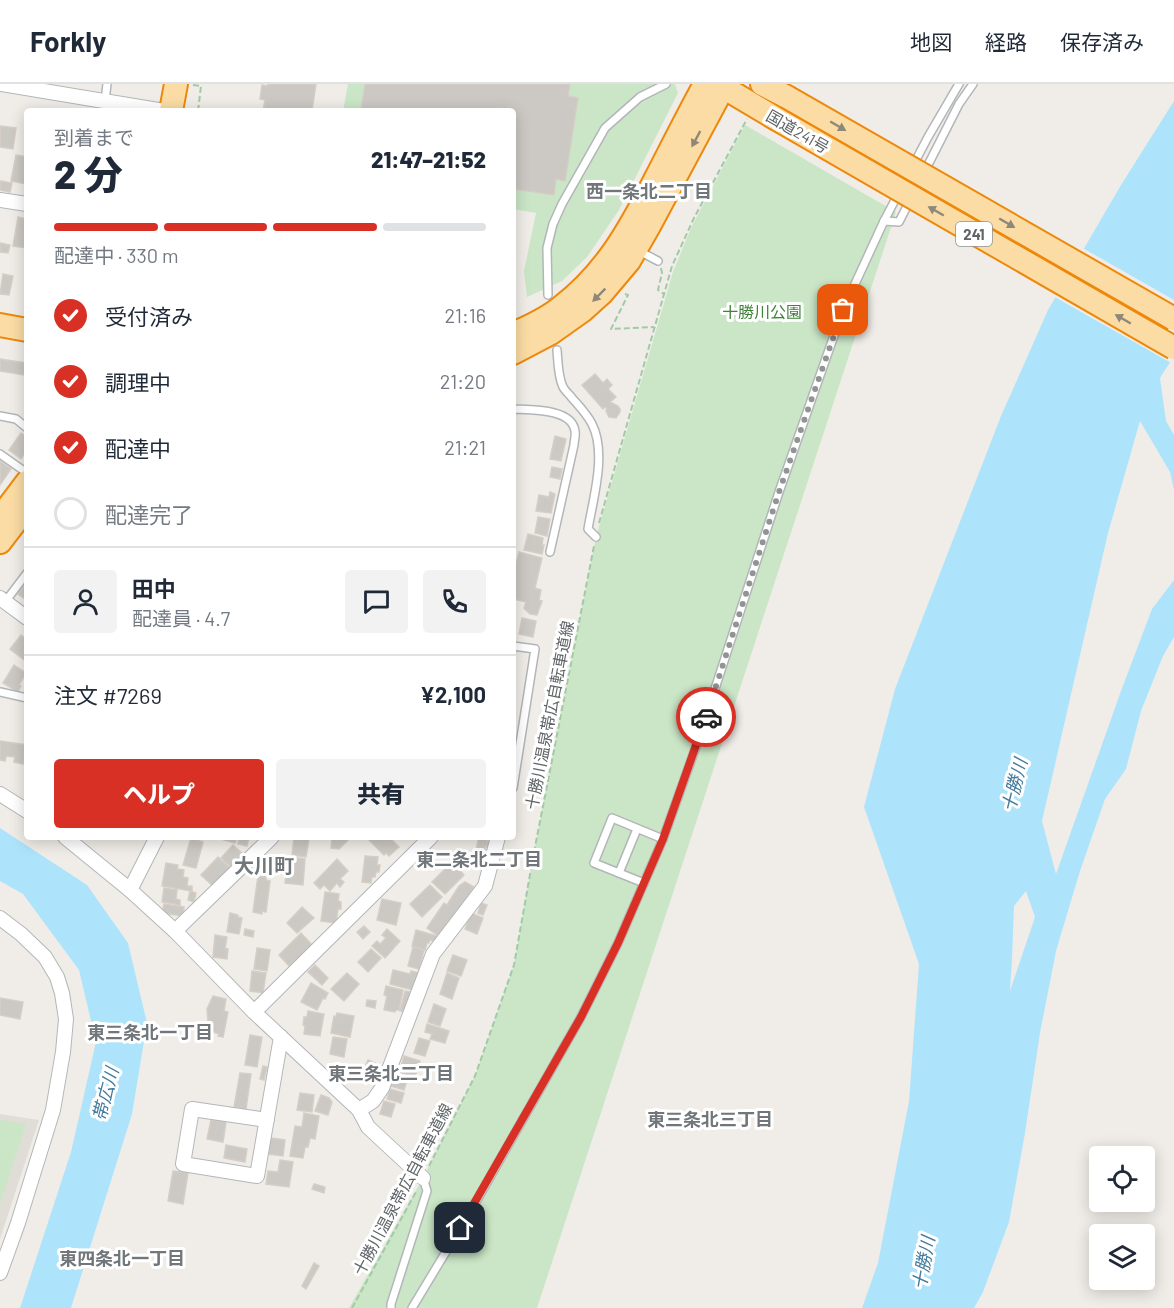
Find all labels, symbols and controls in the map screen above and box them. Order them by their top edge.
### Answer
text: Forkly [30,24,106,58]
text: 地図 [910,29,952,54]
text: 経路 [985,29,1027,54]
text: 保存済み [1060,29,1144,54]
street label: 国道241号 [763,105,833,157]
one-way arrow [830,121,846,132]
text: 到着まで [54,125,134,149]
one-way arrow [691,131,701,148]
text: 21:47–21:52 [371,146,486,172]
text: 2 分 [54,150,123,197]
district label: 西一条北二丁目 [586,180,712,202]
one-way arrow [928,206,944,217]
one-way arrow [999,218,1016,228]
road number: 241 [956,222,992,246]
text: 配達中 · 330 m [54,243,179,267]
pin [817,284,868,335]
one-way arrow [592,288,606,302]
icon: bag [826,293,859,326]
icon: check [54,299,87,332]
park label: 十勝川公園 [722,302,802,321]
text: 受付済み [105,303,193,329]
text: 21:16 [444,303,486,327]
one-way arrow [1115,313,1131,324]
icon: check [54,365,87,398]
text: 調理中 [105,369,171,395]
text: 21:20 [440,369,486,393]
icon: check [54,431,87,464]
text: 配達中 [105,435,171,461]
text: 21:21 [444,435,486,459]
text: 配達完了 [105,501,193,527]
button: person [54,570,117,633]
button: chat [345,570,408,633]
button: phone [423,570,486,633]
text: 田中 [132,575,176,601]
text: 配達員 · 4.7 [132,606,230,630]
street label: 十勝川温泉帯広自転車道線 [521,619,577,811]
text: ¥2,100 [420,681,486,707]
text: 注文 #7269 [54,682,162,708]
courier [676,687,736,747]
icon: car [690,701,723,734]
water label: 十勝川 [997,754,1032,814]
button: ヘルプ [54,759,264,828]
button: 共有 [276,759,486,828]
district label: 東二条北二丁目 [416,848,542,870]
district label: 大川町 [234,853,294,877]
district label: 東三条北一丁目 [87,1021,213,1043]
district label: 東三条北二丁目 [328,1062,454,1084]
water label: 帯広川 [87,1063,123,1123]
street label: 十勝川温泉帯広自転車道線 [349,1100,455,1278]
district label: 東三条北三丁目 [647,1108,773,1130]
map controls [1089,1146,1155,1290]
button: locate [1089,1146,1155,1212]
pin [434,1202,485,1253]
icon: home [443,1211,476,1244]
button: layers [1089,1224,1155,1290]
water label: 十勝川 [907,1233,939,1291]
district label: 東四条北一丁目 [59,1247,185,1269]

